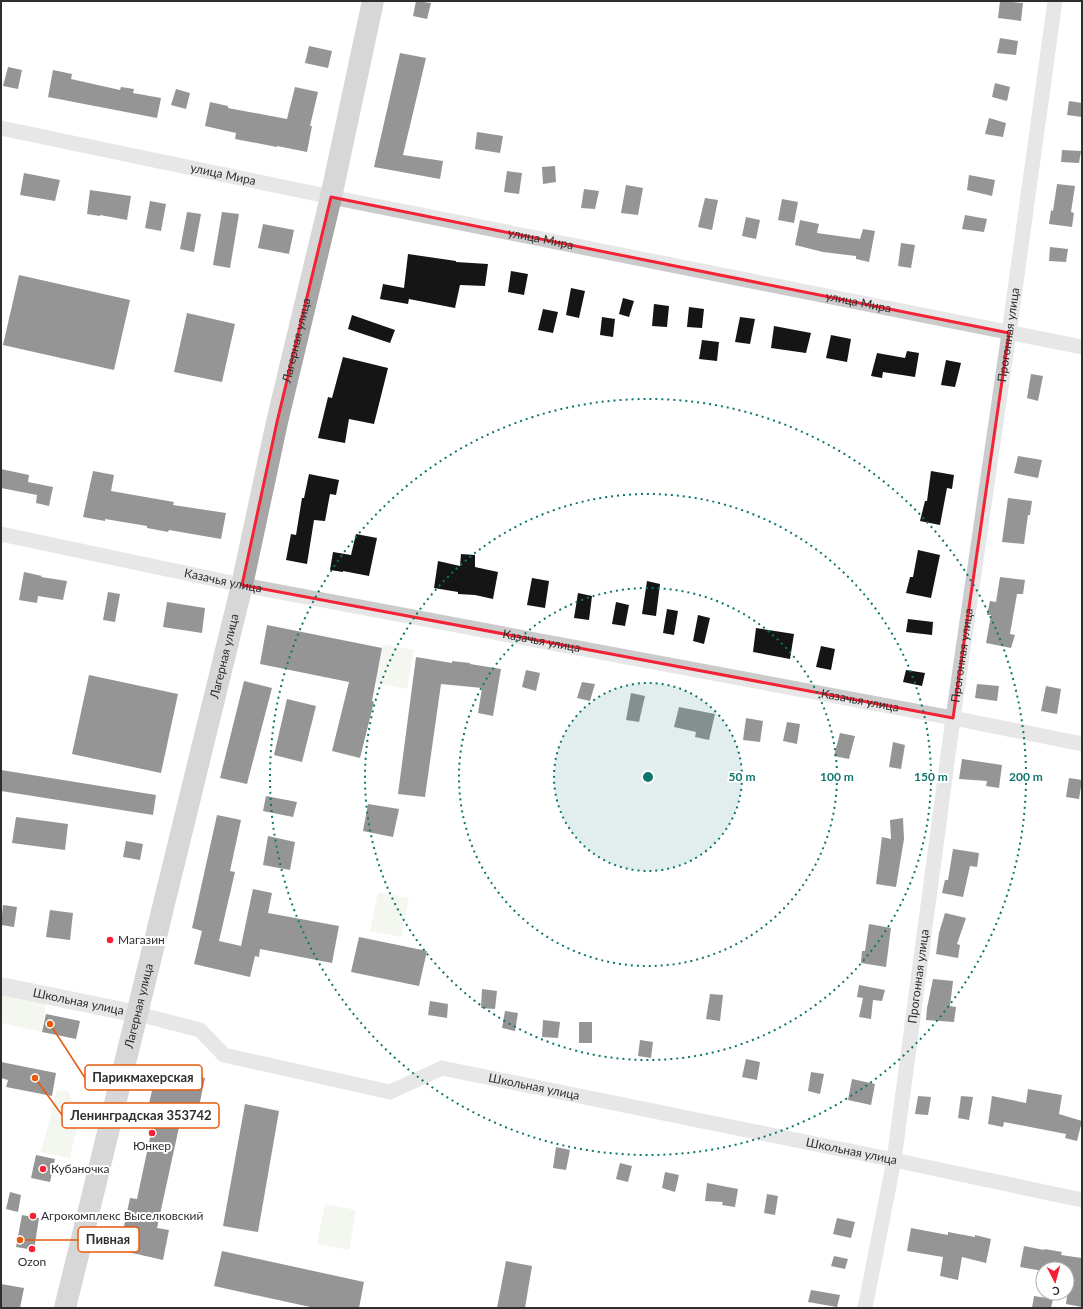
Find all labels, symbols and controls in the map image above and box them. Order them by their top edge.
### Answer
street label: улица Мира [189,160,257,188]
street label: улица Мира [507,225,575,252]
street label: Прогонная улица [994,287,1022,383]
street label: улица Мира [824,288,893,316]
street label: Лагерная улица [278,296,314,385]
street label: Казачья улица [183,565,263,596]
street label: Прогонная улица [947,607,976,703]
street label: Лагерная улица [206,612,242,701]
street label: Казачья улица [501,626,582,655]
street label: Казачья улица [820,685,900,715]
text: 50 m [729,769,755,784]
text: 100 m [820,769,854,784]
text: 150 m [914,769,948,784]
text: 200 m [1009,769,1043,784]
centre of rings [641,770,655,784]
street label: Прогонная улица [904,928,932,1024]
place label: Магазин [118,932,165,947]
marker: Магазин [105,935,115,945]
street label: Лагерная улица [121,962,156,1051]
street label: Школьная улица [32,985,125,1018]
callout: Парикмахерская [85,1065,202,1090]
text: Парикмахерская [92,1069,194,1085]
street label: Школьная улица [487,1070,581,1103]
callout: Ленинградская 353742 [62,1103,219,1128]
text: Ленинградская 353742 [69,1107,212,1123]
marker: Юнкер [147,1128,157,1138]
street label: Школьная улица [805,1134,899,1167]
place label: Юнкер [133,1138,171,1153]
place label: Кубаночка [51,1161,110,1176]
marker: Кубаночка [38,1164,48,1174]
place label: Агрокомплекс Выселковский [41,1208,204,1223]
marker: Агрокомплекс Выселковский [28,1211,38,1221]
callout: Пивная [78,1227,139,1252]
text: Пивная [86,1231,130,1247]
marker: Ozon [27,1244,37,1254]
place label: Ozon [18,1254,46,1269]
north arrow [1035,1261,1075,1301]
text: С [1051,1285,1060,1298]

